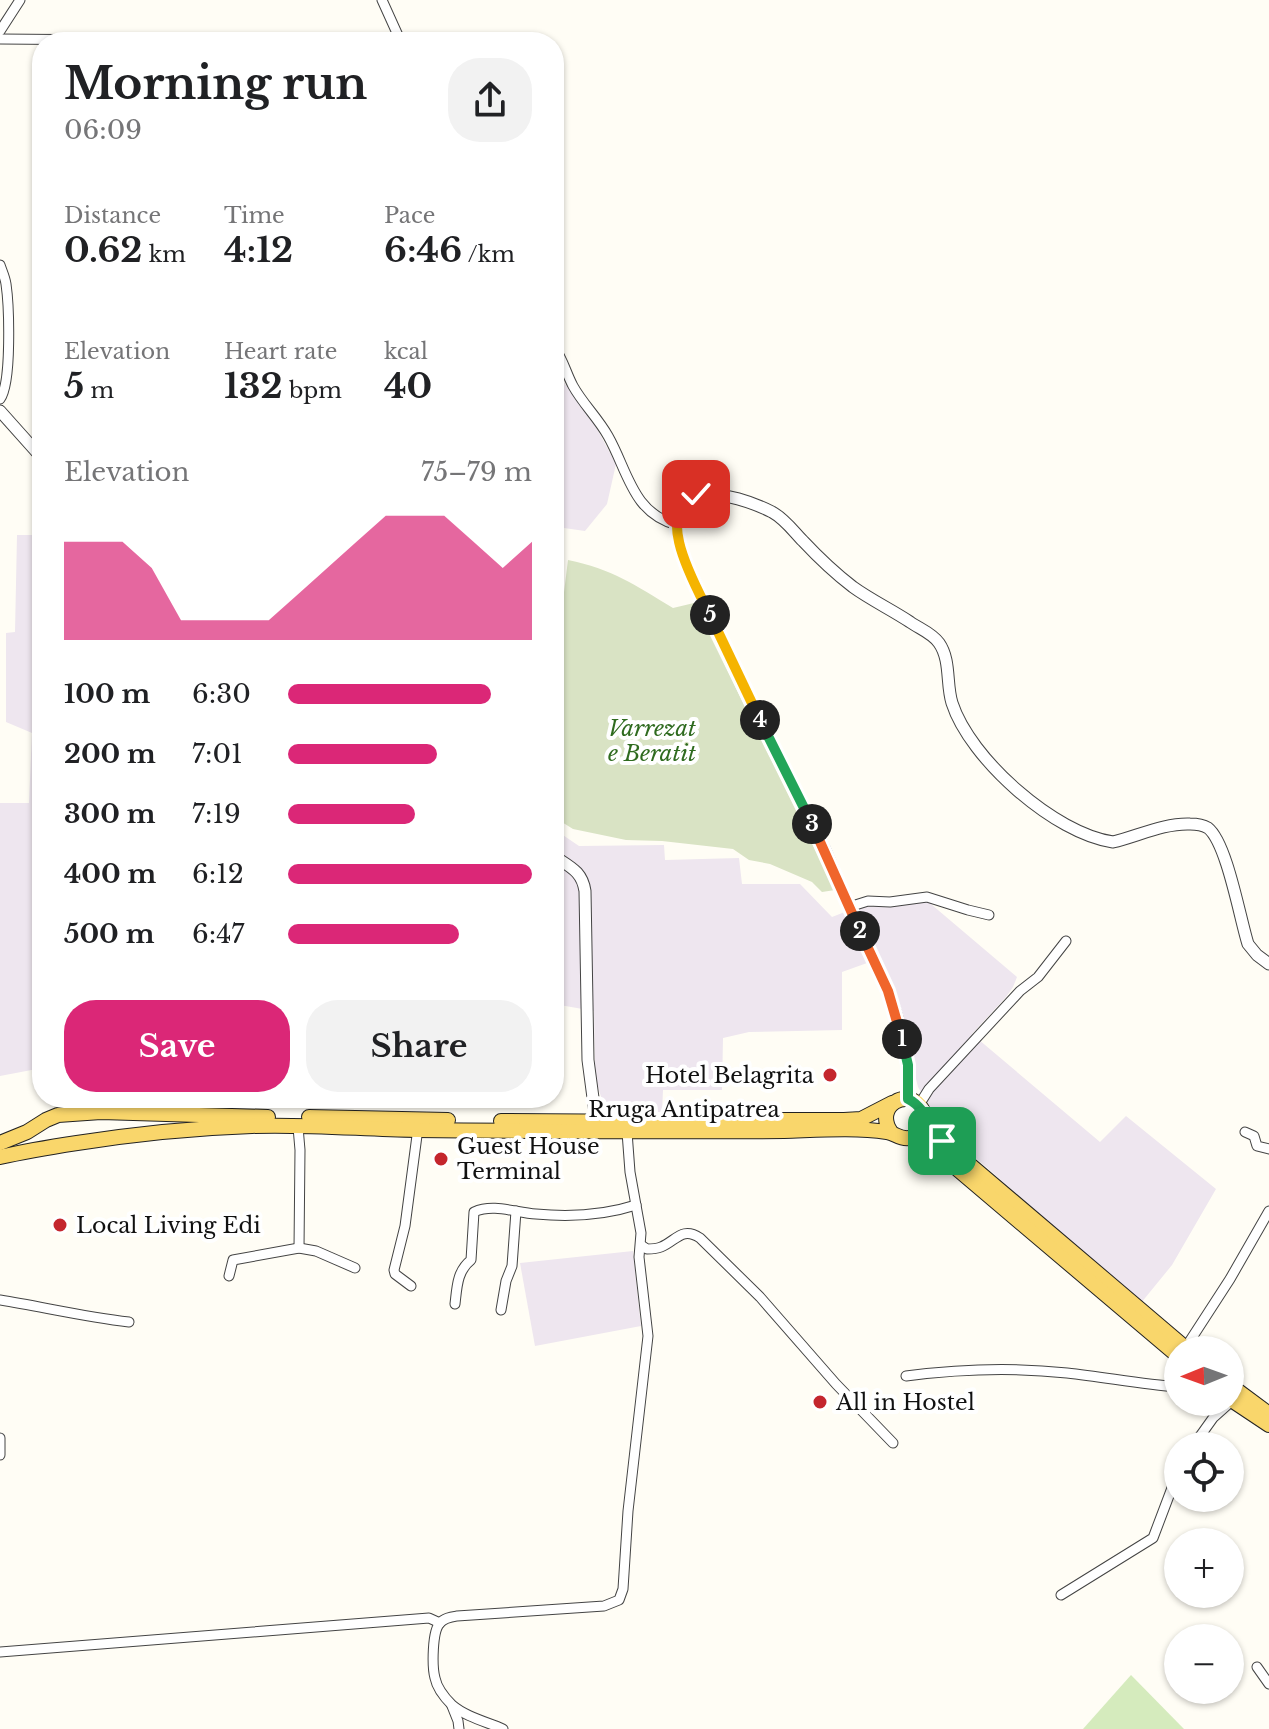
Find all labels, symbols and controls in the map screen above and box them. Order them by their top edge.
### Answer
text: Morning run [64,56,367,111]
button: share [448,58,532,142]
text: 06:09 [64,114,142,146]
text: Distance [64,202,161,229]
text: Time [224,202,285,229]
text: Pace [384,202,435,229]
text: 0.62 [64,229,142,271]
text: 4:12 [224,229,293,271]
text: 6:46 [384,229,462,271]
text: km [142,241,186,268]
text: /km [462,241,515,268]
text: Elevation [64,338,170,365]
text: Heart rate [224,338,337,365]
text: kcal [384,338,428,365]
text: 5 [64,365,84,407]
text: 132 [224,365,283,407]
text: 40 [384,365,432,407]
text: m [84,377,114,404]
text: bpm [283,377,342,404]
text: Elevation [64,456,190,488]
text: 75–79 m [421,456,532,488]
pin [662,460,730,528]
icon: check [674,472,718,516]
pin: 5 [690,595,730,635]
text: 5 [703,601,717,628]
text: 100 m [64,678,150,710]
text: 6:30 [192,678,251,710]
pin: 4 [740,700,780,740]
text: 4 [753,706,767,733]
park label: Varrezat e Beratit [608,715,696,767]
text: 200 m [64,738,156,770]
text: 7:01 [192,738,243,770]
text: 300 m [64,798,156,830]
text: 7:19 [192,798,241,830]
pin: 3 [792,804,832,844]
text: 3 [805,810,819,837]
text: 400 m [64,858,156,890]
text: 6:12 [192,858,244,890]
pin: 2 [840,911,880,951]
text: 2 [853,917,867,944]
text: 500 m [64,918,154,950]
text: 6:47 [192,918,244,950]
button: Save [64,1000,290,1092]
button: Share [306,1000,532,1092]
pin: 1 [882,1019,922,1059]
text: 1 [897,1025,907,1052]
place label: Hotel Belagrita [645,1062,815,1089]
marker: Hotel Belagrita [821,1066,839,1084]
street label: Rruga Antipatrea [588,1096,781,1123]
pin [908,1107,976,1175]
icon: arrive [920,1119,964,1163]
place label: Guest House Terminal [457,1133,600,1185]
marker: Guest House Terminal [432,1150,450,1168]
place label: Local Living Edi [76,1212,261,1239]
marker: Local Living Edi [51,1216,69,1234]
north arrow [1164,1336,1244,1416]
map controls [1164,1336,1244,1704]
place label: All in Hostel [835,1389,975,1416]
marker: All in Hostel [811,1393,829,1411]
button: locate [1164,1432,1244,1512]
button: + [1164,1528,1244,1608]
button: − [1164,1624,1244,1704]

